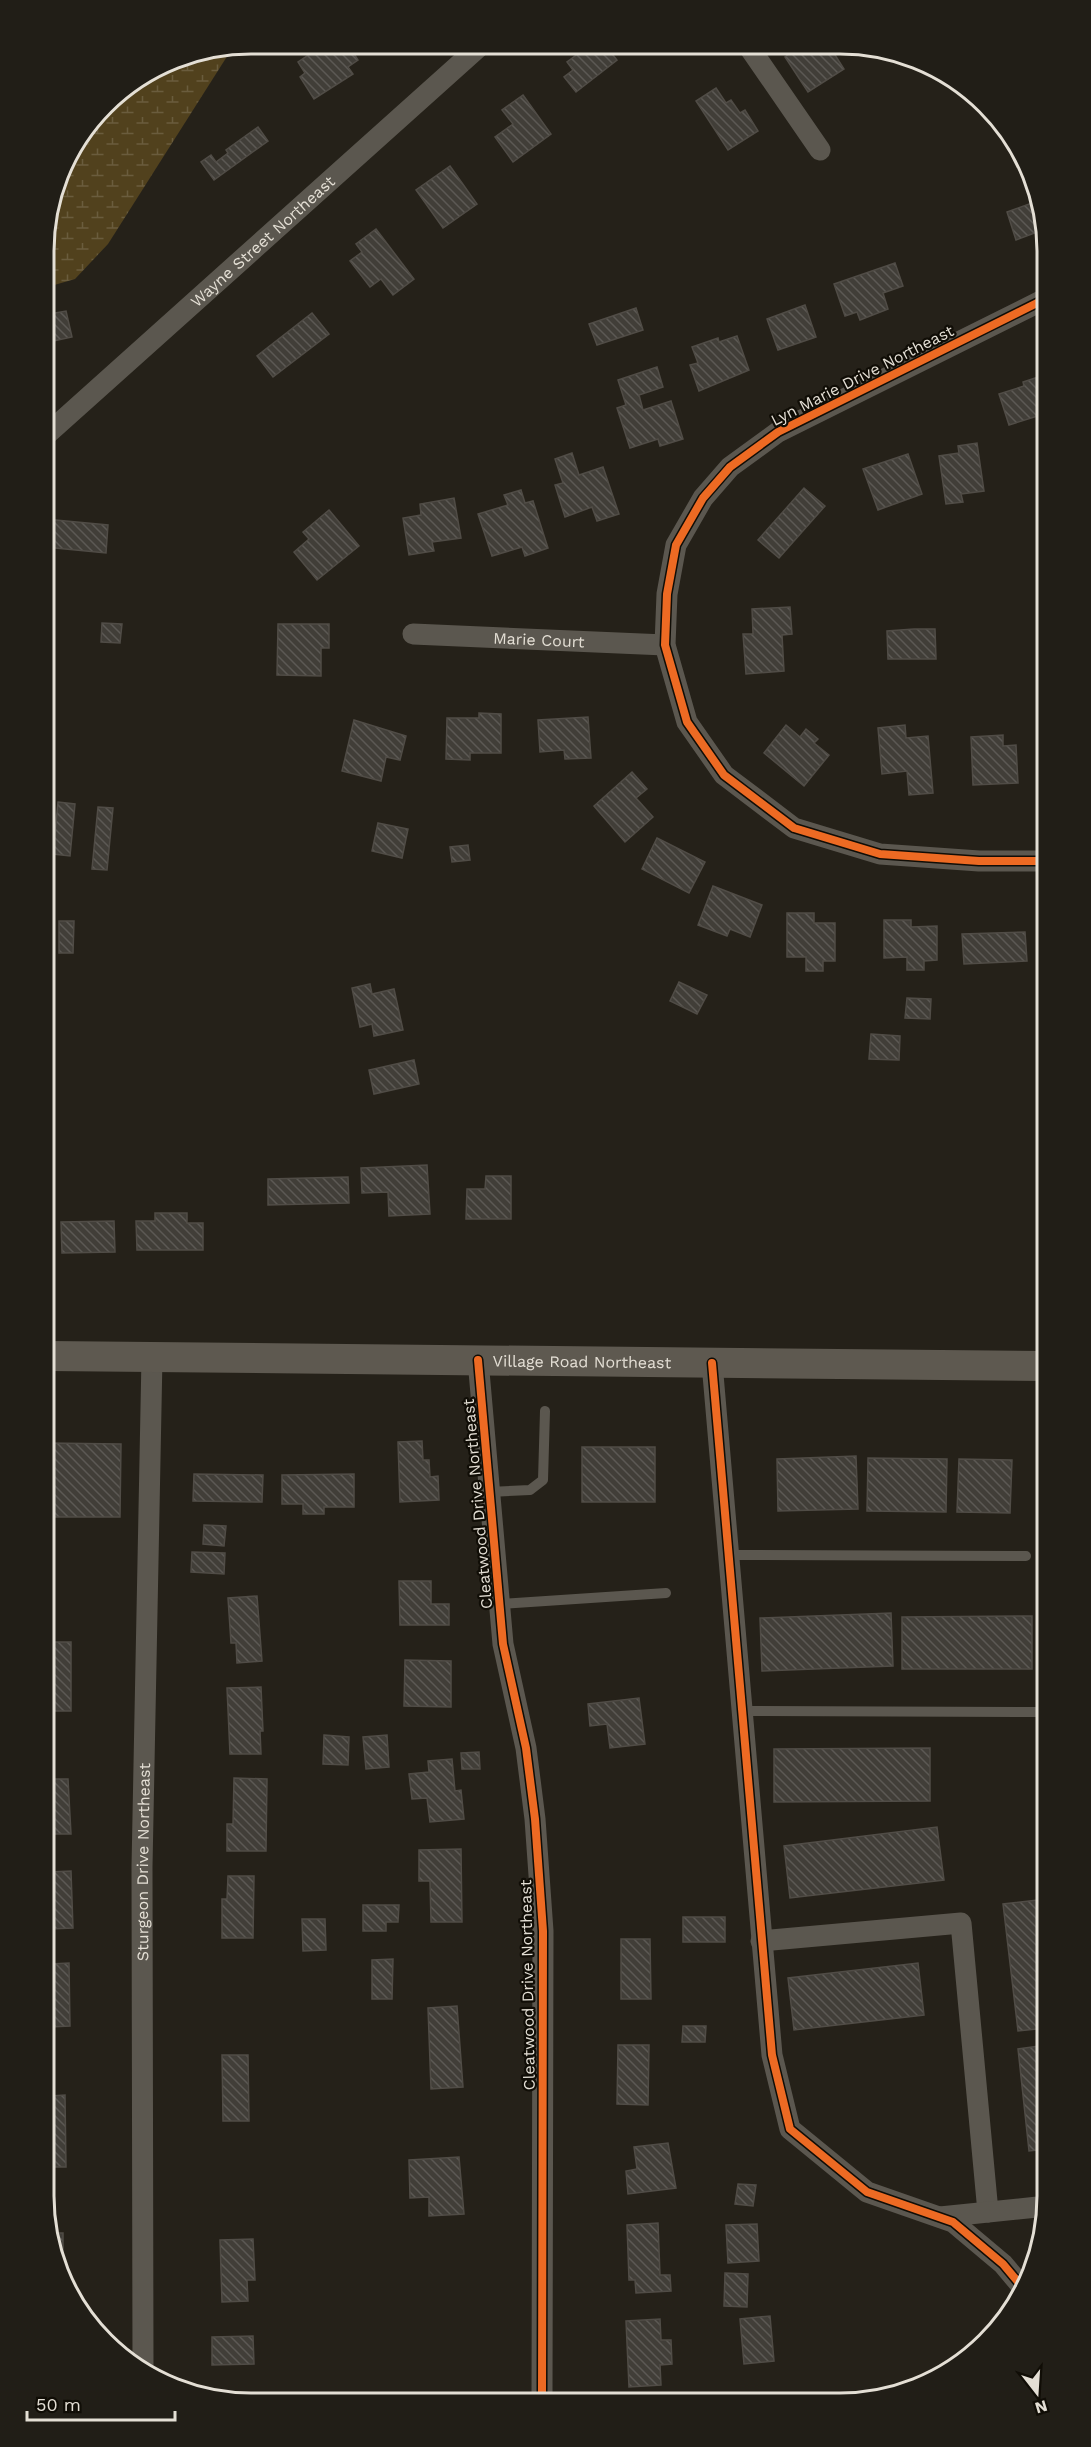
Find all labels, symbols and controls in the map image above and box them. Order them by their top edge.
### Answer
street label: Wayne Street Northeast [187,172,339,311]
street label: Lyn Marie Drive Northeast [768,321,957,430]
street label: Marie Court [493,629,585,651]
street label: Village Road Northeast [493,1351,672,1372]
street label: Cleatwood Drive Northeast [459,1398,496,1610]
street label: Sturgeon Drive Northeast [133,1762,154,1961]
street label: Cleatwood Drive Northeast [516,1879,539,2091]
north arrow [1007,2363,1067,2423]
scale bar [27,2384,176,2422]
text: 50 m [36,2394,81,2415]
text: N [1033,2396,1050,2418]

